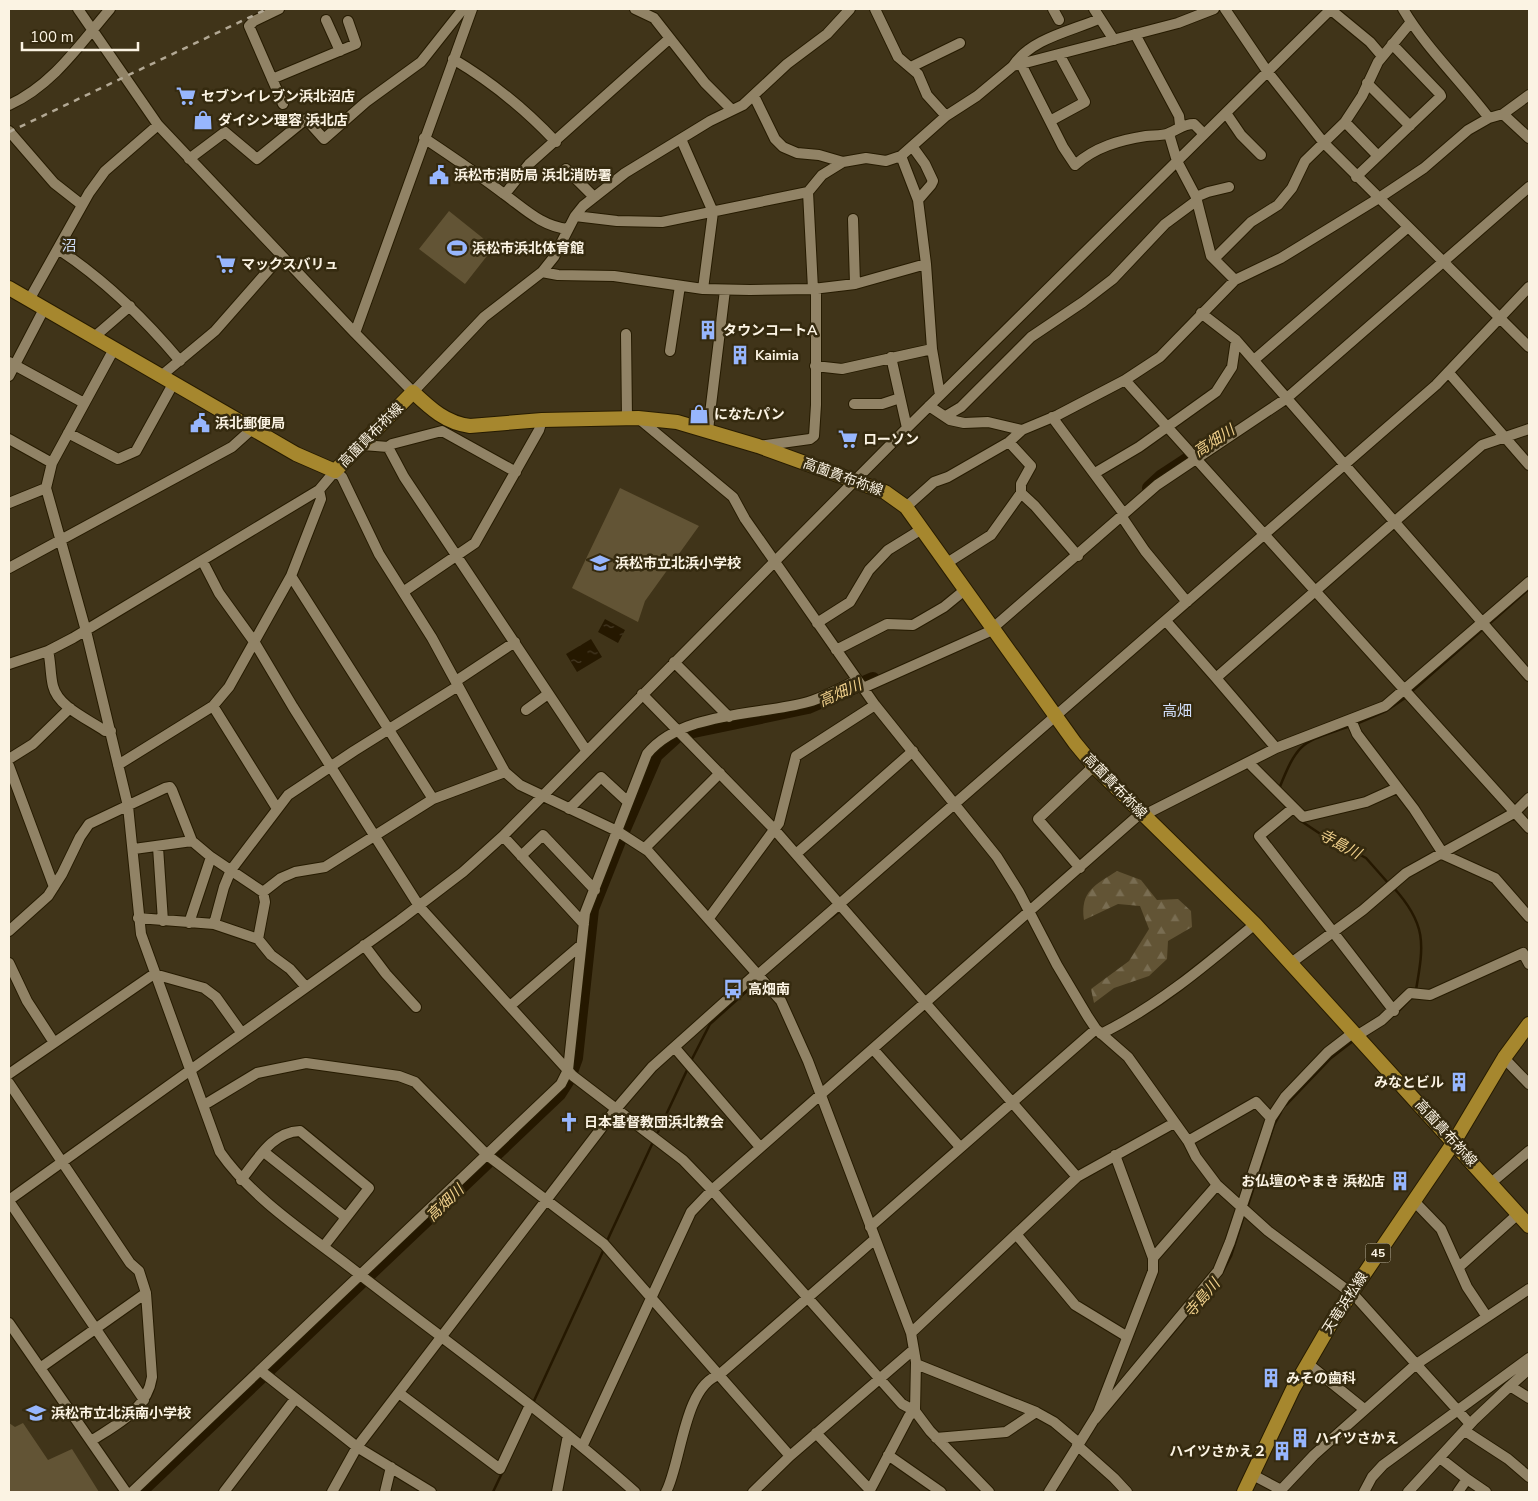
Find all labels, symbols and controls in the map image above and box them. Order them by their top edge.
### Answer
scale bar [22,20,139,52]
text: 100 m [30,27,74,47]
supermarket icon: セブンイレブン浜北沼店 [175,85,197,107]
place label: セブンイレブン浜北沼店 [201,87,355,106]
shop icon: ダイシン理容 浜北店 [192,109,214,131]
place label: ダイシン理容 浜北店 [218,111,348,130]
public building icon: 浜松市消防局 浜北消防署 [428,164,450,186]
place label: 浜松市消防局 浜北消防署 [454,166,612,185]
district label: 沼 [61,236,77,256]
sports icon: 浜松市浜北体育館 [446,237,468,259]
place label: 浜松市浜北体育館 [472,239,584,258]
supermarket icon: マックスバリュ [215,253,237,275]
place label: マックスバリュ [241,255,339,274]
building icon: タウンコートA [697,319,719,341]
place label: タウンコートA [723,321,818,340]
building icon: Kaimia [729,344,751,366]
place label: Kaimia [755,346,799,365]
street label: 高薗貴布祢線 [335,399,407,471]
shop icon: になたパン [688,403,710,425]
place label: になたパン [714,405,785,424]
public building icon: 浜北郵便局 [189,412,211,434]
place label: 浜北郵便局 [215,414,285,433]
water label: 高畑川 [1190,419,1240,462]
supermarket icon: ローソン [837,428,859,450]
place label: ローソン [863,430,919,449]
street label: 高薗貴布祢線 [800,454,886,500]
school or university icon: 浜松市立北浜小学校 [589,552,611,574]
place label: 浜松市立北浜小学校 [615,554,741,573]
water label: 高畑川 [815,674,866,711]
district label: 高畑 [1162,701,1192,721]
street label: 高薗貴布祢線 [1079,749,1151,823]
water label: 寺島川 [1315,825,1366,864]
bus stop icon: 高畑南 [722,978,744,1000]
place label: 高畑南 [748,980,790,999]
building icon: みなとビル [1448,1071,1470,1093]
place label: みなとビル [1374,1073,1444,1092]
street label: 高薗貴布祢線 [1411,1095,1481,1171]
church icon: 日本基督教団浜北教会 [558,1111,580,1133]
place label: 日本基督教団浜北教会 [584,1113,724,1132]
building icon: お仏壇のやまき 浜松店 [1389,1170,1411,1192]
place label: お仏壇のやまき 浜松店 [1241,1172,1385,1191]
water label: 高畑川 [422,1179,470,1226]
road number: 45 [1366,1244,1390,1262]
street label: 天竜浜松線 [1318,1268,1372,1338]
water label: 寺島川 [1180,1273,1225,1322]
building icon: みその歯科 [1260,1367,1282,1389]
place label: みその歯科 [1286,1369,1356,1388]
school or university icon: 浜松市立北浜南小学校 [25,1402,47,1424]
place label: 浜松市立北浜南小学校 [51,1404,191,1423]
building icon: ハイツさかえ [1289,1427,1311,1449]
place label: ハイツさかえ [1315,1429,1399,1448]
building icon: ハイツさかえ２ [1271,1440,1293,1462]
place label: ハイツさかえ２ [1169,1442,1267,1461]

